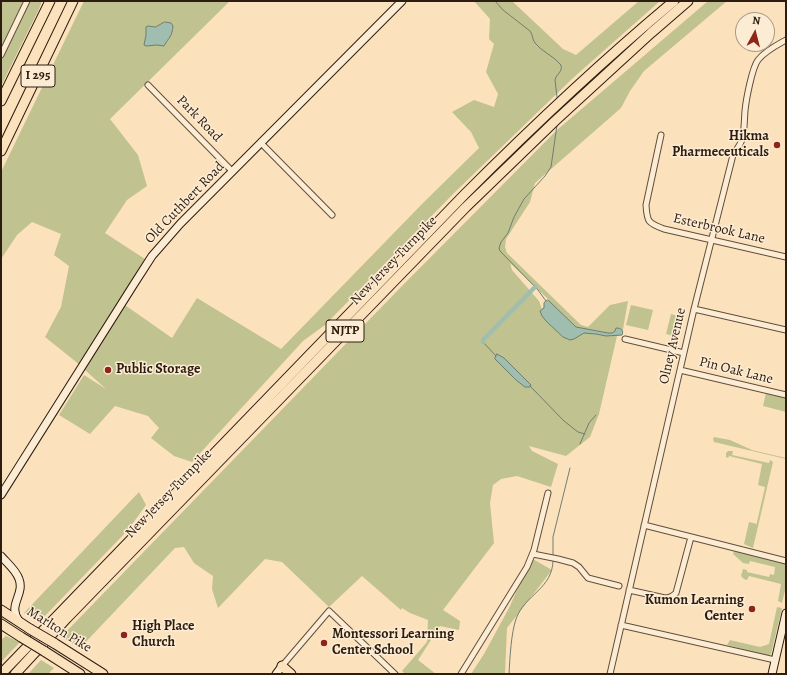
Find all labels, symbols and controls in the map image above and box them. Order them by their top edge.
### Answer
north arrow [735,12,775,52]
text: N [752,13,761,29]
road number: I 295 [21,65,55,87]
street label: Park Road [173,92,225,146]
place label: Hikma Pharmeceuticals [672,129,769,162]
marker: Hikma Pharmeceuticals [772,140,782,150]
street label: Old Cuthbert Road [142,159,228,247]
street label: Esterbrook Lane [671,210,767,248]
street label: New Jersey Turnpike [347,213,441,309]
street label: Olney Avenue [656,306,690,386]
road number: NJTP [326,320,364,342]
street label: Pin Oak Lane [697,354,775,388]
place label: Public Storage [116,362,200,378]
marker: Public Storage [103,365,113,375]
street label: New Jersey Turnpike [122,446,216,542]
place label: Kumon Learning Center [645,593,744,626]
street label: Marlton Pike [23,603,95,657]
marker: Kumon Learning Center [747,604,757,614]
place label: High Place Church [132,619,194,652]
place label: Montessori Learning Center School [332,627,454,660]
marker: High Place Church [119,630,129,640]
marker: Montessori Learning Center School [319,638,329,648]

